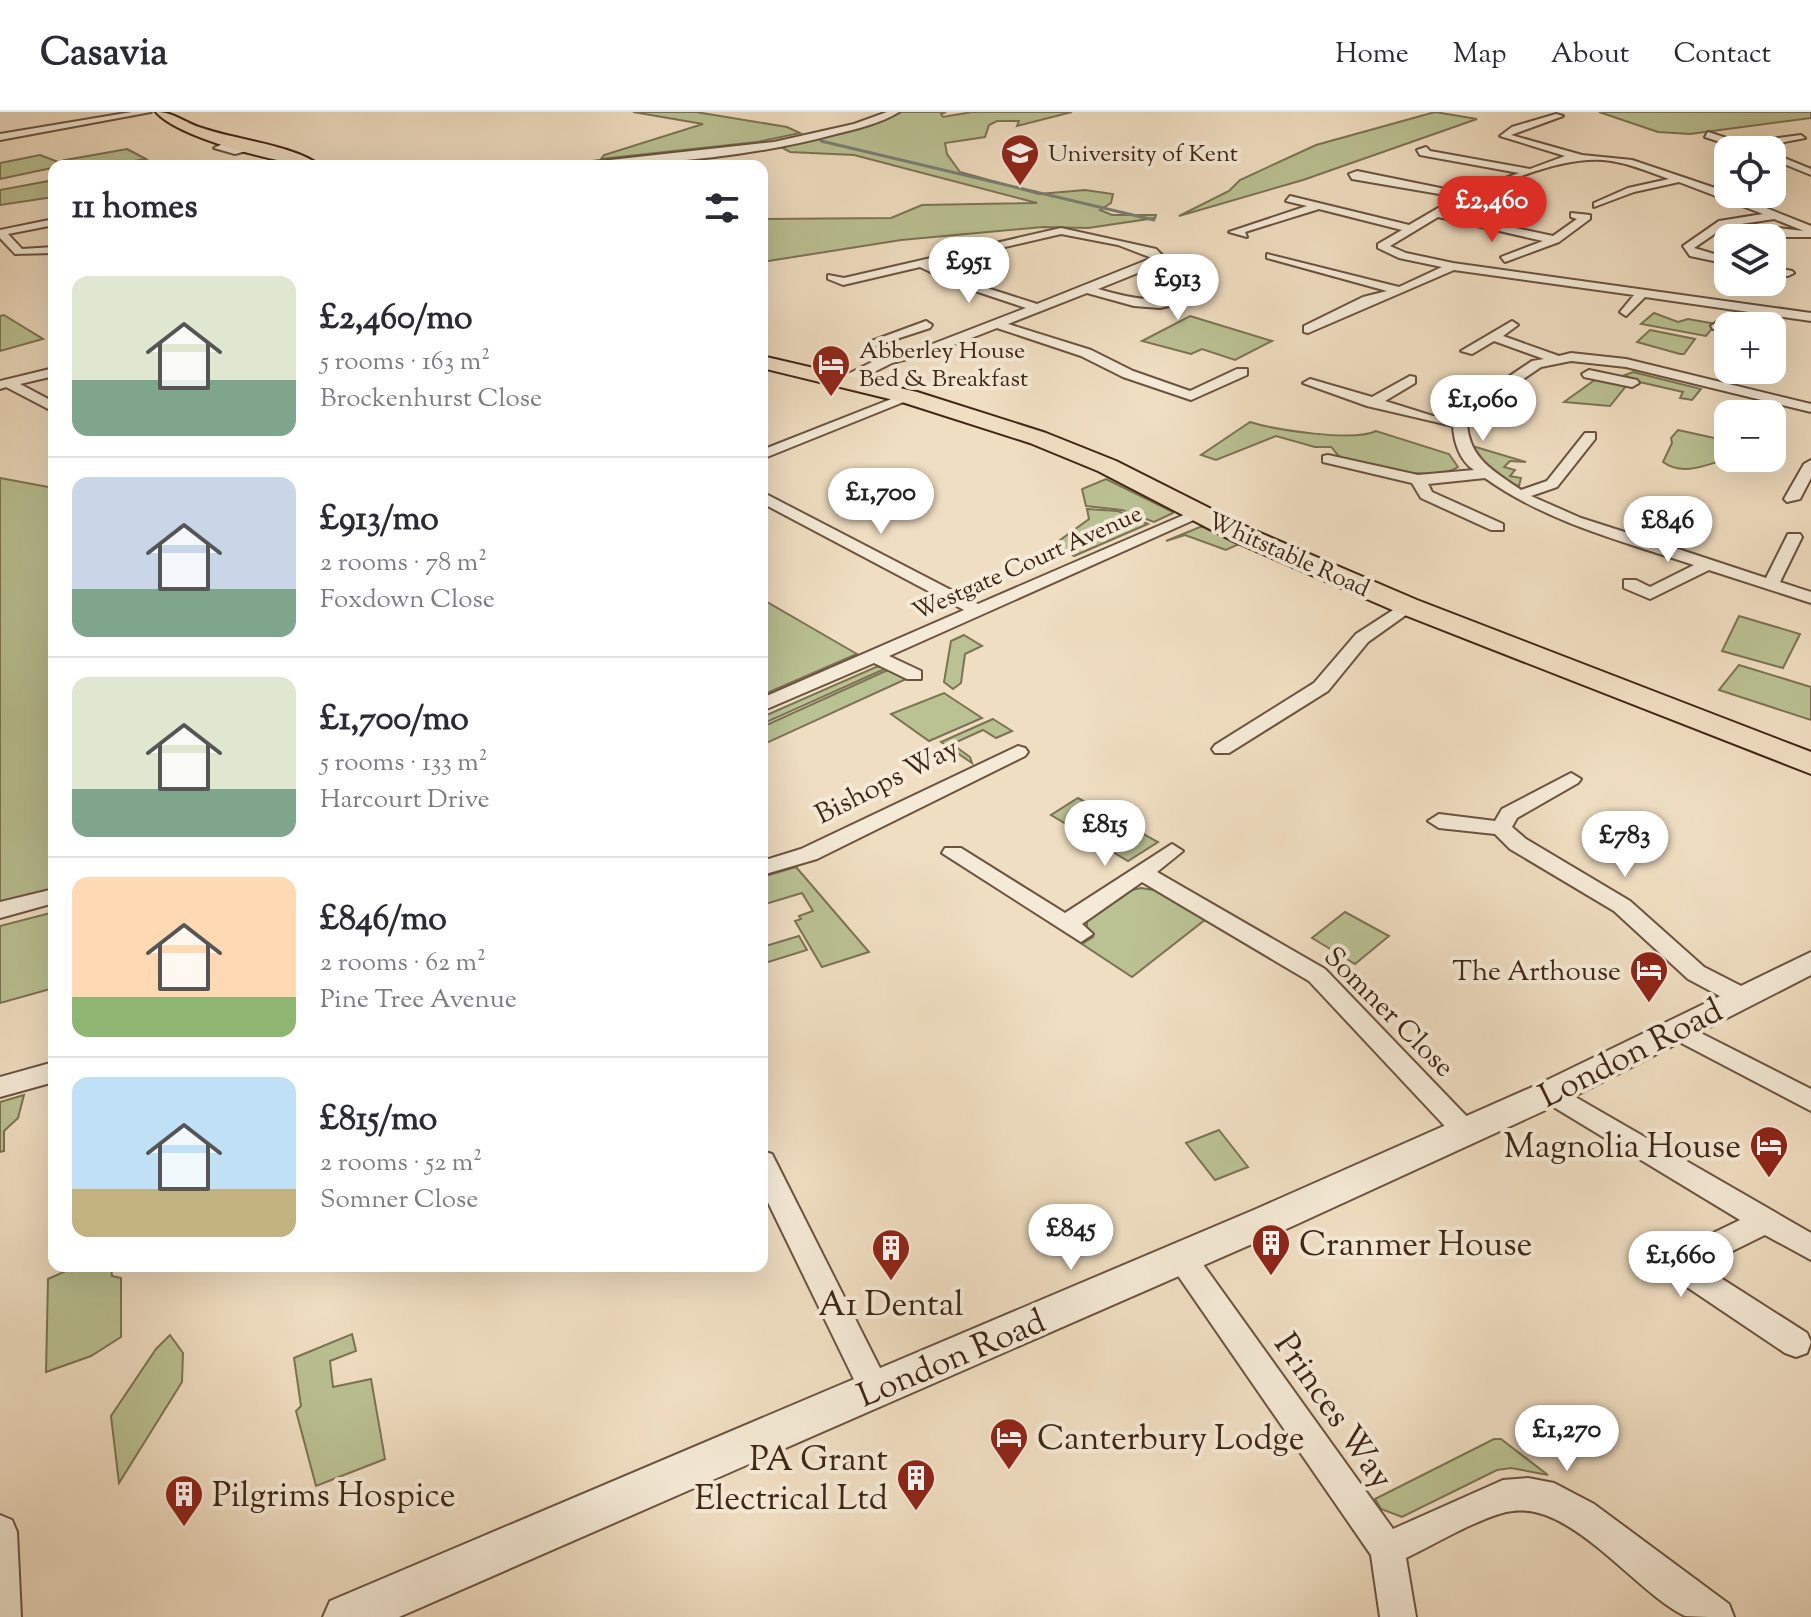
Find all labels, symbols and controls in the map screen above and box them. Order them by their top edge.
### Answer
text: Casavia [40,28,168,82]
text: Home [1335,35,1409,75]
text: Map [1453,35,1507,75]
text: About [1551,35,1629,75]
text: Contact [1673,35,1771,75]
school or university icon: University of Kent [999,132,1041,187]
map controls [1714,136,1786,472]
button: locate [1714,136,1786,208]
place label: University of Kent [1048,138,1238,172]
pin: £2,460 [1427,176,1557,244]
text: £2,460 [1456,183,1528,220]
text: 11 homes [72,184,198,233]
icon: filters [700,186,744,230]
button: layers [1714,224,1786,296]
pin: £951 [922,237,1016,305]
text: £951 [946,244,992,281]
pin: £913 [1131,254,1225,322]
text: £913 [1155,261,1201,298]
text: £2,460/mo [320,295,473,344]
icon: home [136,308,232,404]
button: + [1714,312,1786,384]
place label: Abberley House Bed & Breakfast [859,335,1028,397]
hotel icon: Abberley House Bed & Breakfast [810,343,852,398]
text: 5 rooms · 163 m² [320,344,490,381]
pin: £1,060 [1418,375,1548,443]
text: Brockenhurst Close [320,381,542,418]
text: £1,060 [1448,382,1518,419]
button: − [1714,400,1786,472]
pin: £1,700 [816,468,946,536]
text: £1,700 [846,475,916,512]
text: £913/mo [320,496,439,545]
pin: £846 [1621,496,1715,564]
street label: Westgate Court Avenue [907,498,1148,630]
text: £846 [1641,503,1695,540]
street label: Whitstable Road [1202,505,1375,607]
icon: home [136,509,232,605]
text: 2 rooms · 78 m² [320,545,487,582]
text: Foxdown Close [320,582,495,619]
text: £1,700/mo [320,696,469,745]
icon: home [136,709,232,805]
street label: Bishops Way [809,729,966,836]
text: 5 rooms · 133 m² [320,745,488,782]
text: Harcourt Drive [320,782,490,819]
pin: £815 [1058,800,1152,868]
text: £815 [1082,807,1128,844]
pin: £783 [1578,811,1672,879]
text: £783 [1599,818,1651,855]
text: £846/mo [320,896,447,945]
icon: home [136,909,232,1005]
street label: Somner Close [1313,939,1462,1088]
text: 2 rooms · 62 m² [320,945,486,982]
hotel icon: The Arthouse [1628,949,1670,1004]
place label: The Arthouse [1452,953,1621,993]
text: Pine Tree Avenue [320,982,517,1019]
street label: London Road [1531,988,1732,1122]
text: £815/mo [320,1096,437,1145]
icon: home [136,1109,232,1205]
place label: Magnolia House [1503,1124,1741,1173]
hotel icon: Magnolia House [1748,1124,1790,1179]
text: 2 rooms · 52 m² [320,1145,482,1182]
text: Somner Close [320,1182,478,1219]
pin: £845 [1024,1204,1118,1272]
text: £845 [1046,1211,1096,1248]
building icon: Cranmer House [1250,1222,1292,1277]
place label: Cranmer House [1299,1222,1532,1271]
building icon: A1 Dental [870,1227,912,1282]
pin: £1,660 [1616,1231,1746,1299]
text: £1,660 [1647,1238,1715,1275]
place label: A1 Dental [818,1282,964,1331]
street label: London Road [851,1299,1054,1422]
street label: Princes Way [1260,1324,1404,1500]
pin: £1,270 [1502,1405,1632,1473]
text: £1,270 [1533,1412,1601,1449]
hotel icon: Canterbury Lodge [988,1416,1030,1471]
place label: Canterbury Lodge [1037,1416,1305,1465]
place label: PA Grant Electrical Ltd [694,1437,888,1525]
building icon: PA Grant Electrical Ltd [895,1457,937,1512]
building icon: Pilgrims Hospice [163,1473,205,1528]
place label: Pilgrims Hospice [212,1473,456,1522]

